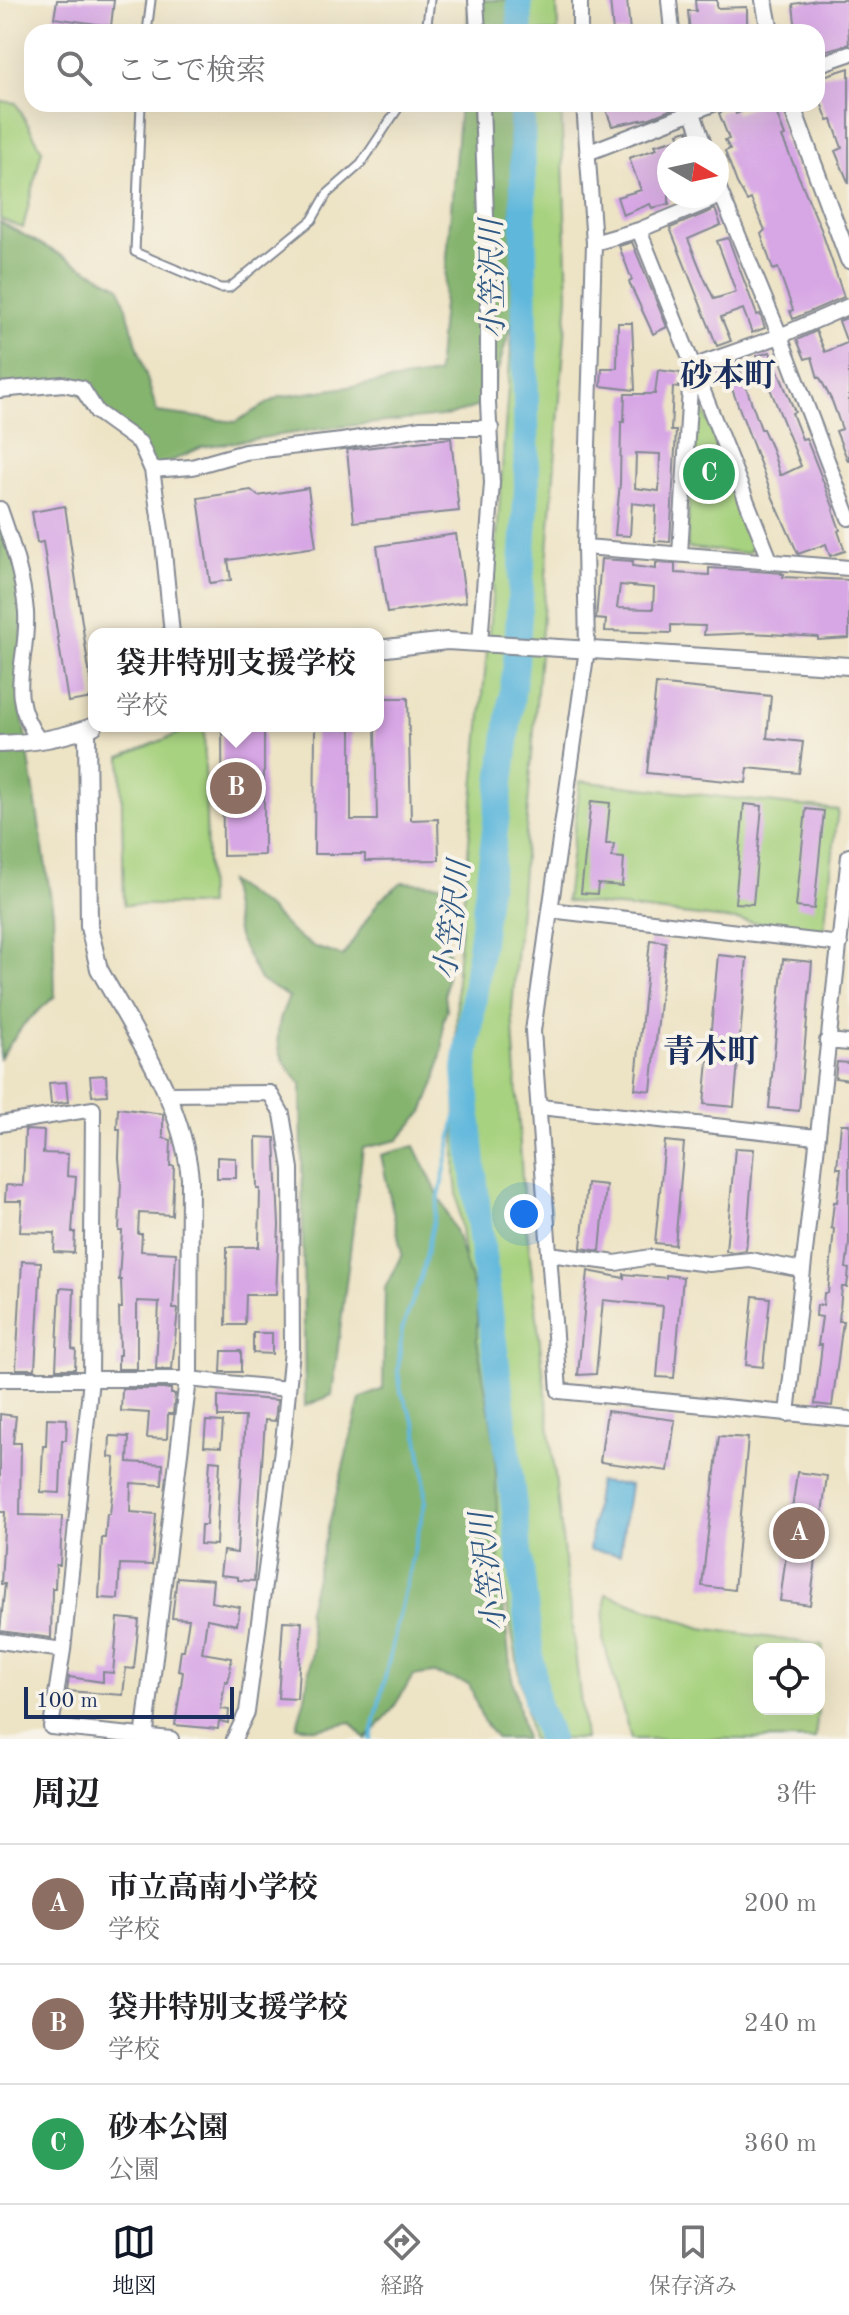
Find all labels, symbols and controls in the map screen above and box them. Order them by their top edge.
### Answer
search box [24,24,825,112]
icon: search [52,46,96,90]
text: ここで検索 [116,57,266,87]
north arrow [657,136,729,208]
water label: 小笠沢川 [475,216,510,339]
district label: 砂本町 [680,358,776,394]
pin: C [683,444,735,504]
popup [88,628,384,732]
text: 袋井特別支援学校 [116,650,356,680]
text: 学校 [116,694,168,720]
pin: B [210,758,262,818]
water label: 小笠沢川 [429,856,477,982]
district label: 青木町 [663,1034,759,1070]
your location [504,1194,544,1234]
pin: A [773,1503,825,1563]
water label: 小笠沢川 [464,1507,512,1634]
map controls [753,1643,825,1715]
button: locate [753,1643,825,1715]
scale bar [24,1683,234,1719]
text: 100 m [36,1690,98,1712]
text: 周辺 [32,1779,100,1813]
text: 3件 [776,1782,817,1808]
text: 市立高南小学校 [108,1874,318,1904]
text: A [48,1891,68,1917]
text: 200 m [744,1891,817,1917]
text: 学校 [108,1918,160,1944]
text: 袋井特別支援学校 [108,1994,348,2024]
text: B [49,2011,67,2037]
text: 240 m [744,2011,817,2037]
text: 学校 [108,2038,160,2064]
text: 砂本公園 [108,2114,228,2144]
text: C [49,2131,67,2157]
text: 360 m [744,2131,817,2157]
text: 公園 [108,2158,160,2184]
tab: 地図 [112,2220,156,2301]
tab: 経路 [380,2220,425,2301]
tab: 保存済み [649,2220,737,2301]

